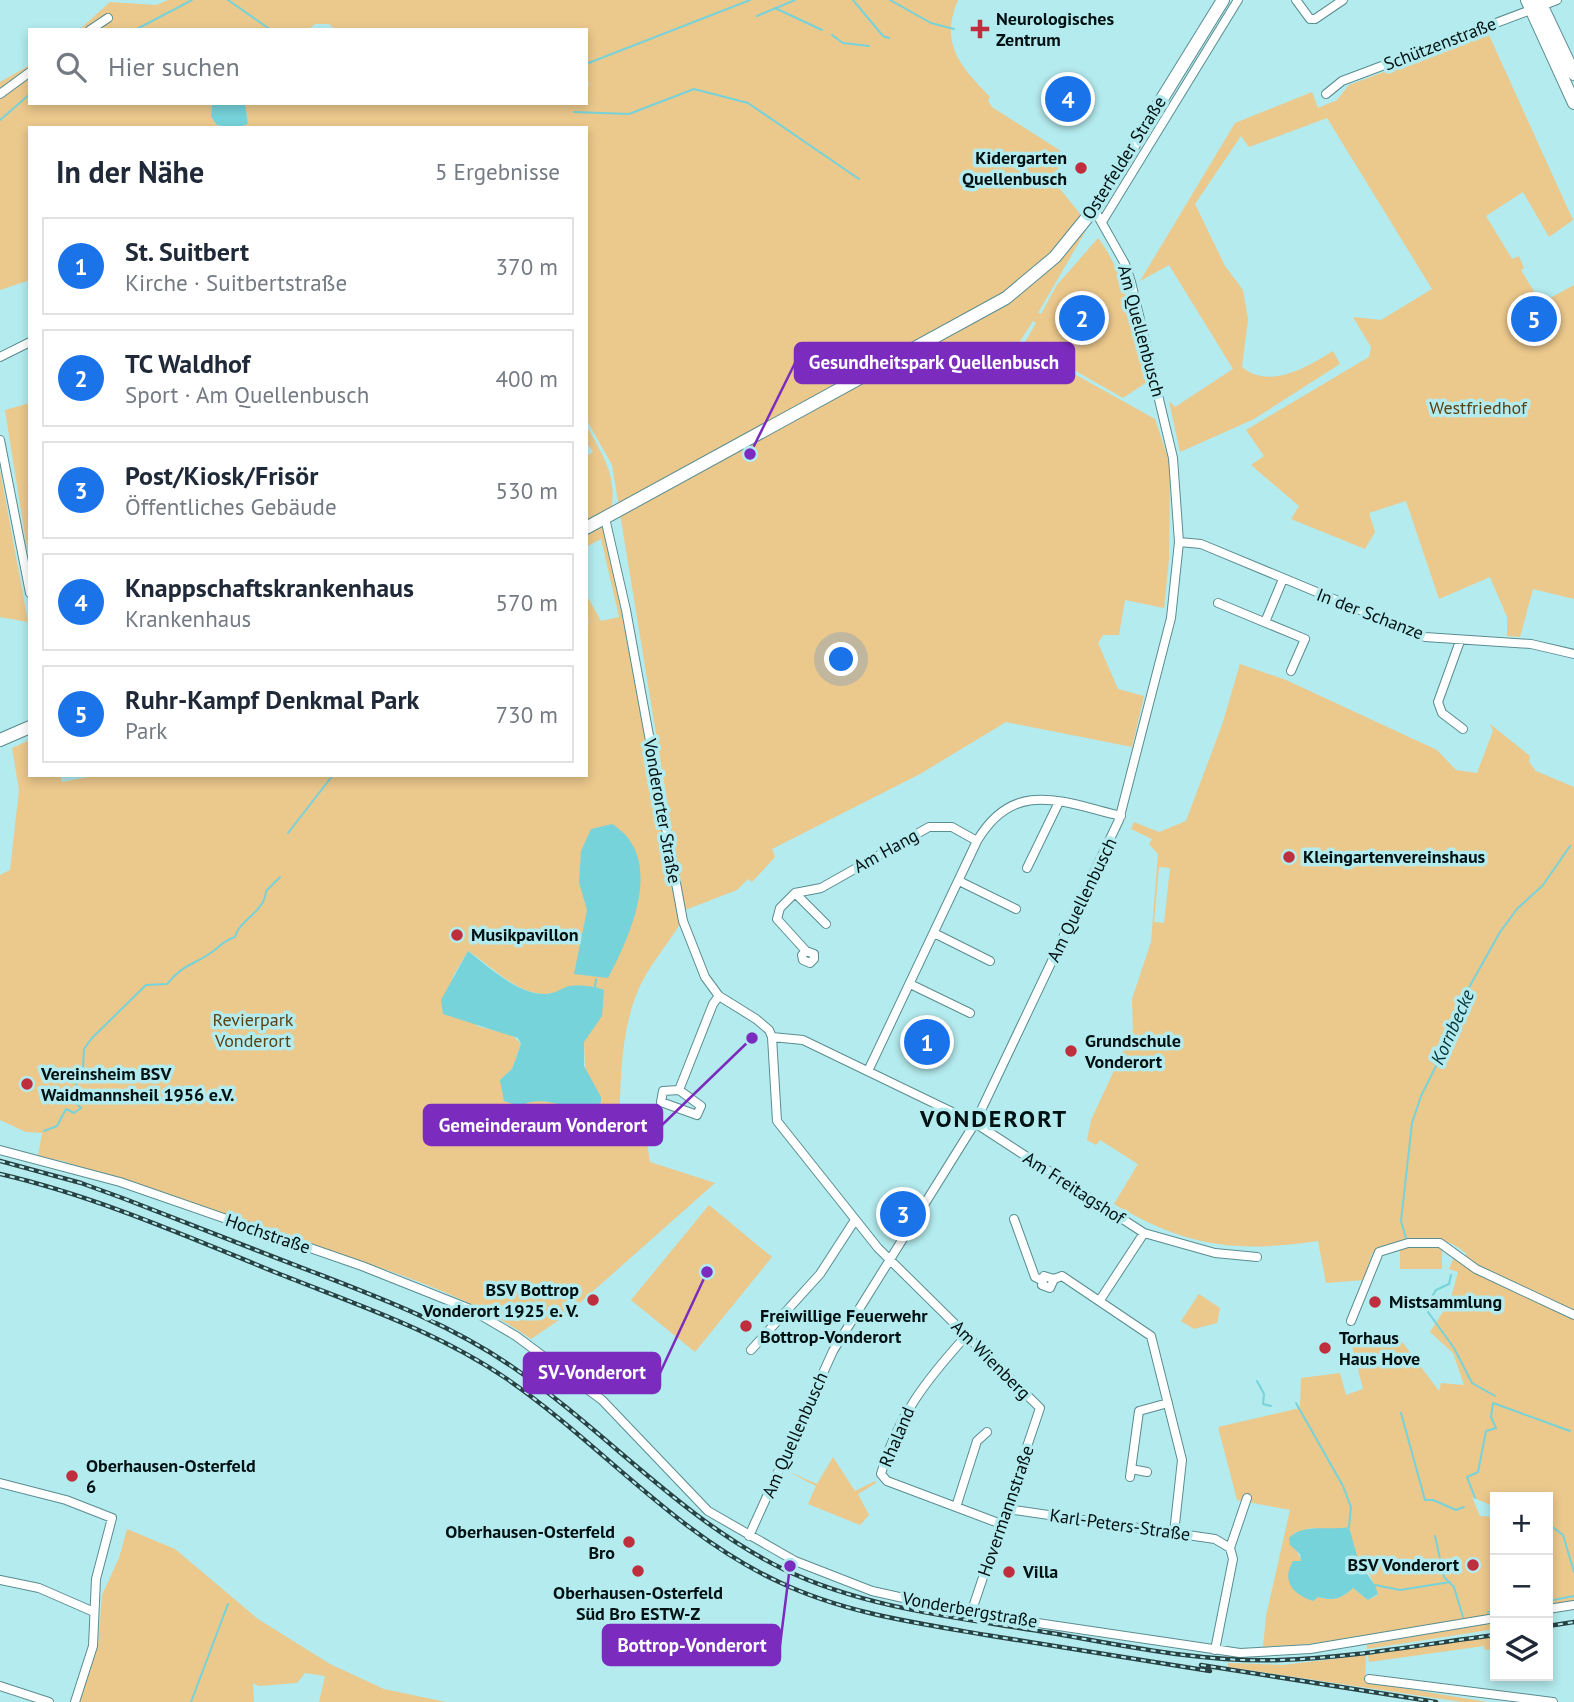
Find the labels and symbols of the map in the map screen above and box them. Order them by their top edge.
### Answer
place label: Neurologisches Zentrum [996,7,1114,51]
street label: Schützenstraße [1380,12,1499,76]
marker: Neurologisches Zentrum [970,19,990,39]
pin: 4 [1045,73,1091,125]
street label: Osterfelder Straße [1076,92,1171,224]
place label: Kidergarten Quellenbusch [962,146,1067,190]
marker: Kidergarten Quellenbusch [1073,160,1089,176]
street label: Am Quellenbusch [1113,262,1170,399]
pin: 2 [1059,292,1105,344]
pin: 5 [1511,293,1557,345]
callout: Gesundheitspark Quellenbusch [795,343,1074,383]
text: Gesundheitspark Quellenbusch [809,350,1059,374]
park label: Westfriedhof [1429,396,1528,419]
street label: In der Schanze [1313,583,1427,644]
your location [824,642,858,676]
street label: Vonderorter Straße [638,736,687,885]
street label: Am Hang [849,823,922,878]
street label: Am Quellenbusch [1041,834,1122,966]
place label: Kleingartenvereinshaus [1303,845,1486,868]
marker: Kleingartenvereinshaus [1281,849,1297,865]
place label: Musikpavillon [471,923,579,946]
marker: Musikpavillon [449,927,465,943]
water label: Kornbecke [1425,986,1479,1068]
park label: Revierpark Vonderort [213,1008,294,1052]
pin: 1 [904,1016,950,1068]
place label: Grundschule Vonderort [1084,1029,1181,1073]
marker: Grundschule Vonderort [1063,1043,1079,1059]
place label: Vereinsheim BSV Waidmannsheil 1956 e.V. [40,1062,235,1106]
marker: Vereinsheim BSV Waidmannsheil 1956 e.V. [19,1076,35,1092]
district label: VONDERORT [919,1103,1068,1134]
callout: Gemeinderaum Vonderort [424,1105,662,1145]
text: Gemeinderaum Vonderort [439,1113,648,1137]
street label: Am Freitagshof [1019,1146,1131,1230]
pin: 3 [880,1188,926,1240]
street label: Hochstraße [223,1208,314,1259]
place label: BSV Bottrop Vonderort 1925 e. V. [422,1278,579,1322]
place label: Mistsammlung [1389,1290,1502,1313]
marker: BSV Bottrop Vonderort 1925 e. V. [585,1292,601,1308]
marker: Mistsammlung [1367,1294,1383,1310]
place label: Freiwillige Feuerwehr Bottrop-Vonderort [760,1304,928,1348]
street label: Am Wienberg [947,1315,1036,1404]
marker: Freiwillige Feuerwehr Bottrop-Vonderort [738,1318,754,1334]
place label: Torhaus Haus Hove [1339,1326,1420,1370]
marker: Torhaus Haus Hove [1317,1340,1333,1356]
callout: SV-Vonderort [524,1353,660,1393]
text: SV-Vonderort [538,1360,646,1384]
street label: Am Quellenbusch [756,1368,833,1501]
street label: Rhaland [874,1403,919,1470]
street label: Hovermannstraße [972,1442,1039,1579]
place label: Oberhausen-Osterfeld 6 [86,1454,256,1498]
marker: Oberhausen-Osterfeld 6 [64,1468,80,1484]
street label: Karl-Peters-Straße [1048,1503,1192,1546]
place label: Oberhausen-Osterfeld Bro [445,1520,615,1564]
marker: Oberhausen-Osterfeld Bro [621,1534,637,1550]
place label: BSV Vonderort [1348,1553,1460,1576]
marker: BSV Vonderort [1465,1557,1481,1573]
place label: Villa [1022,1560,1058,1583]
marker: Oberhausen-Osterfeld Süd Bro ESTW-Z [630,1563,646,1579]
marker: Villa [1001,1564,1017,1580]
place label: Oberhausen-Osterfeld Süd Bro ESTW-Z [553,1581,723,1625]
street label: Vonderbergstraße [900,1586,1039,1633]
callout: Bottrop-Vonderort [603,1625,780,1665]
text: Bottrop-Vonderort [617,1633,767,1657]

